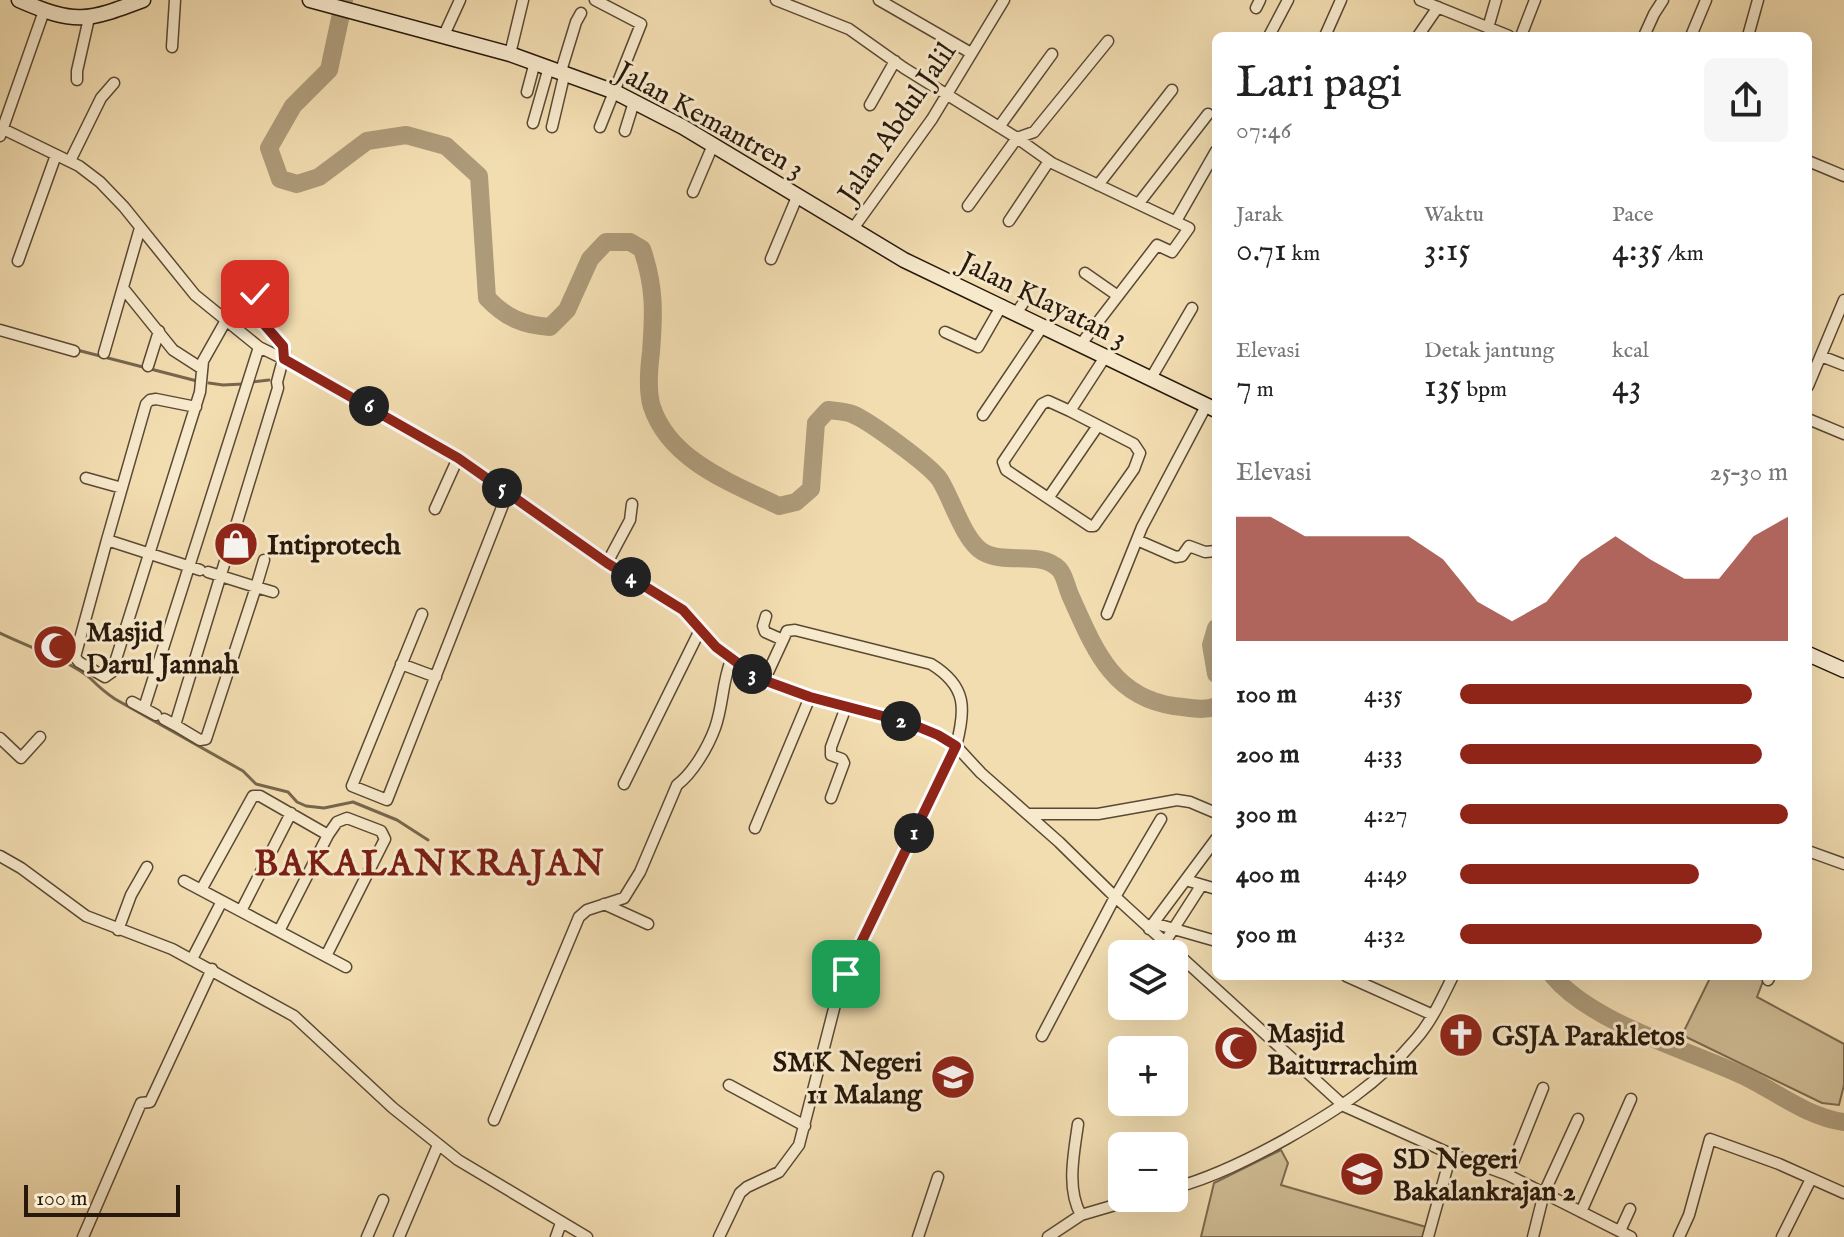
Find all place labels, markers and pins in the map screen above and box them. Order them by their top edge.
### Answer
pin [221,260,289,328]
pin: 6 [349,386,389,426]
pin: 5 [482,468,522,508]
shop icon: Intiprotech [212,520,260,568]
place label: Intiprotech [267,529,402,564]
pin: 4 [611,557,651,597]
place label: Masjid Darul Jannah [86,616,240,683]
mosque icon: Masjid Darul Jannah [31,623,79,671]
pin: 3 [732,654,772,694]
pin: 2 [881,701,921,741]
pin: 1 [894,813,934,853]
pin [812,940,880,1008]
church icon: GSJA Parakletos [1437,1011,1485,1059]
place label: Masjid Baiturrachim [1267,1017,1418,1084]
place label: GSJA Parakletos [1492,1020,1685,1055]
mosque icon: Masjid Baiturrachim [1212,1024,1260,1072]
place label: SMK Negeri 11 Malang [773,1046,923,1113]
school or university icon: SMK Negeri 11 Malang [929,1053,977,1101]
place label: SD Negeri Bakalankrajan 2 [1393,1143,1576,1210]
school or university icon: SD Negeri Bakalankrajan 2 [1338,1150,1386,1198]

